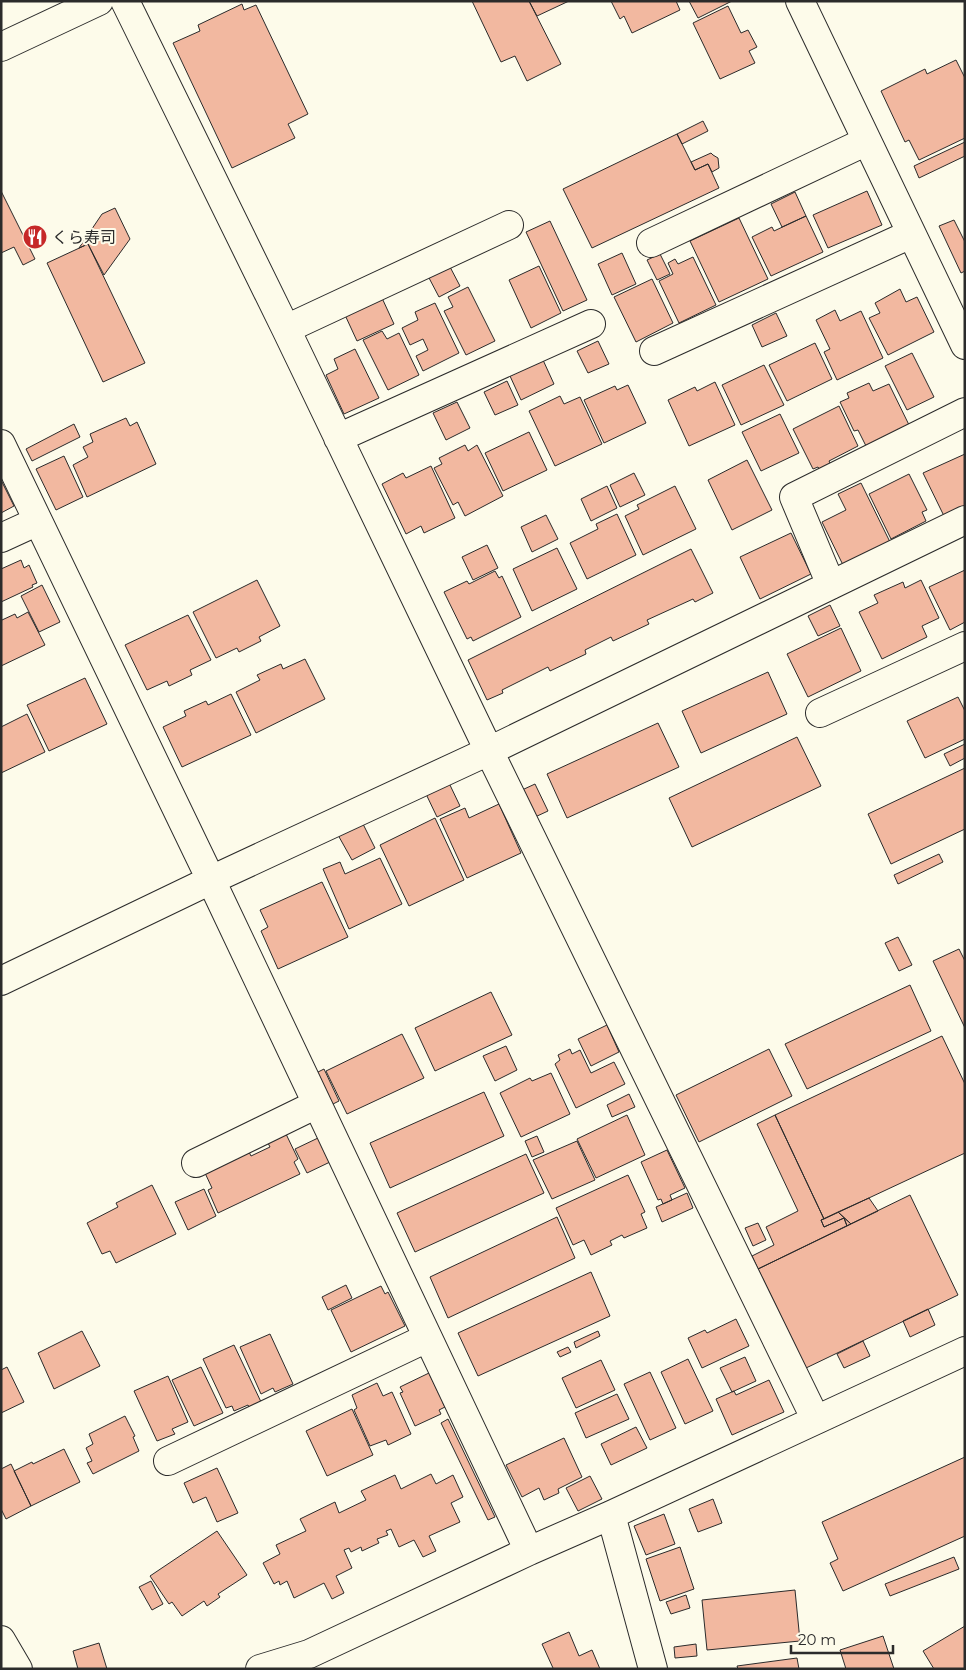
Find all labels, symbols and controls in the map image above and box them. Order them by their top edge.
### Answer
restaurant icon: くら寿司 [22,224,48,250]
place label: くら寿司 [52,228,116,247]
scale bar [791,1622,894,1654]
text: 20 m [798,1630,836,1649]

